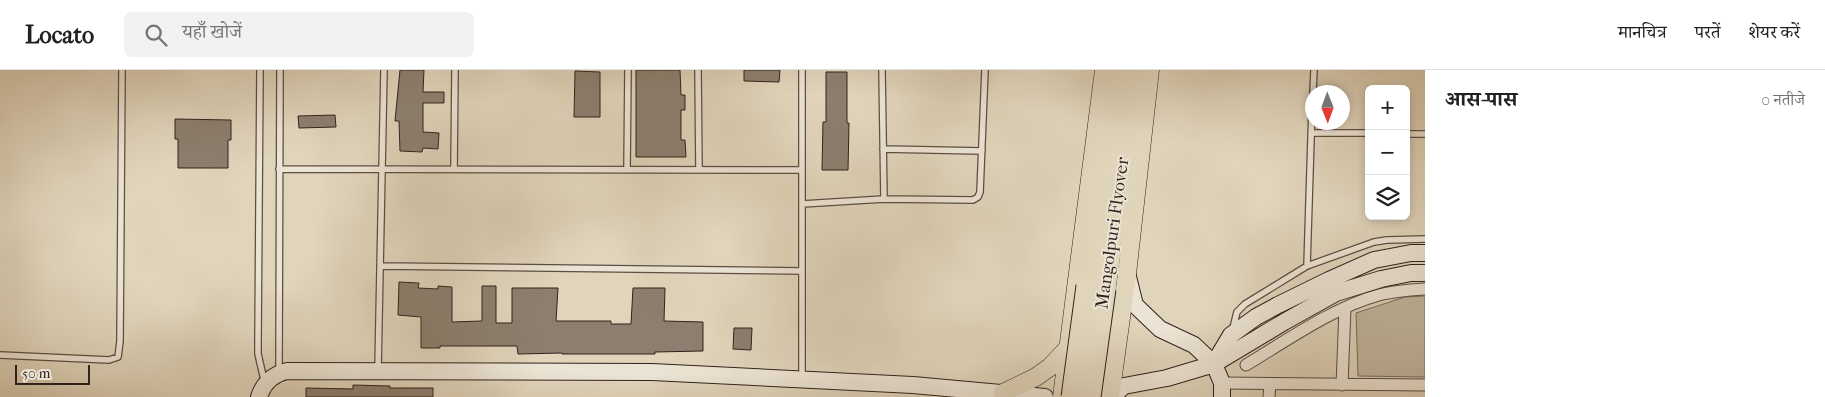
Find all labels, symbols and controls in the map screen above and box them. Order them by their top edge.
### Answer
search box [124,12,474,57]
text: Locato [25,21,94,49]
icon: search [142,21,170,49]
text: यहाँ खोजें [182,21,242,43]
text: मानचित्र [1618,22,1667,43]
text: परतें [1695,22,1720,43]
text: शेयर करें [1748,22,1800,43]
north arrow [1305,85,1350,130]
map controls [1365,85,1410,220]
button: + [1365,85,1410,130]
text: आस-पास [1445,87,1517,111]
text: 0 नतीजे [1761,90,1805,109]
button: − [1365,130,1410,175]
street label: Mangolpuri Flyover [1091,155,1134,310]
button: layers [1365,175,1410,220]
scale bar [15,362,90,385]
text: 50 m [22,365,50,382]

